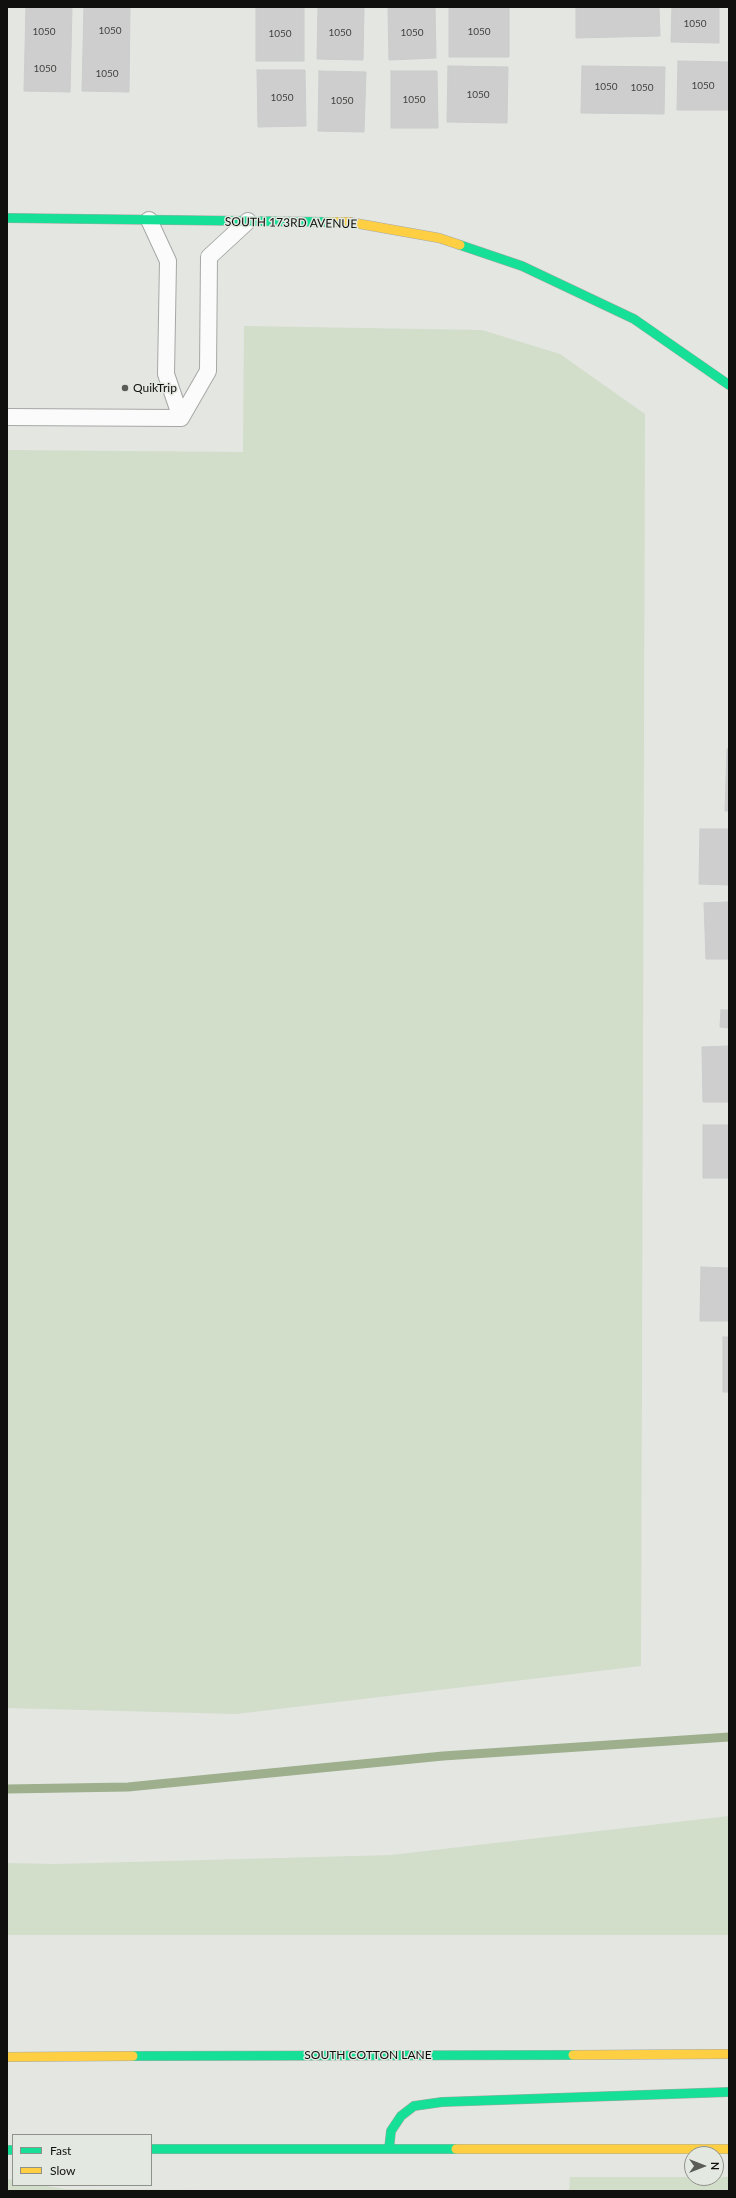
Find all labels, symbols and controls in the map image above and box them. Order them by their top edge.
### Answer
house number: 1050 [683,18,707,30]
house number: 1050 [98,25,122,37]
house number: 1050 [32,26,56,38]
house number: 1050 [467,26,491,38]
house number: 1050 [328,27,352,39]
house number: 1050 [400,27,424,39]
house number: 1050 [268,28,292,40]
house number: 1050 [33,63,57,75]
house number: 1050 [95,68,119,80]
house number: 1050 [691,80,715,92]
house number: 1050 [594,81,618,93]
house number: 1050 [630,82,654,94]
house number: 1050 [466,89,490,101]
house number: 1050 [270,92,294,104]
house number: 1050 [402,94,426,106]
house number: 1050 [330,95,354,107]
street label: SOUTH 173RD AVENUE [225,215,357,231]
place label: QuikTrip [133,381,177,395]
marker: QuikTrip [120,383,130,393]
street label: SOUTH COTTON LANE [304,2048,432,2062]
legend [12,2134,152,2186]
text: Fast [50,2143,71,2158]
north arrow [684,2146,724,2186]
text: N [709,2162,722,2170]
text: Slow [50,2163,75,2178]

